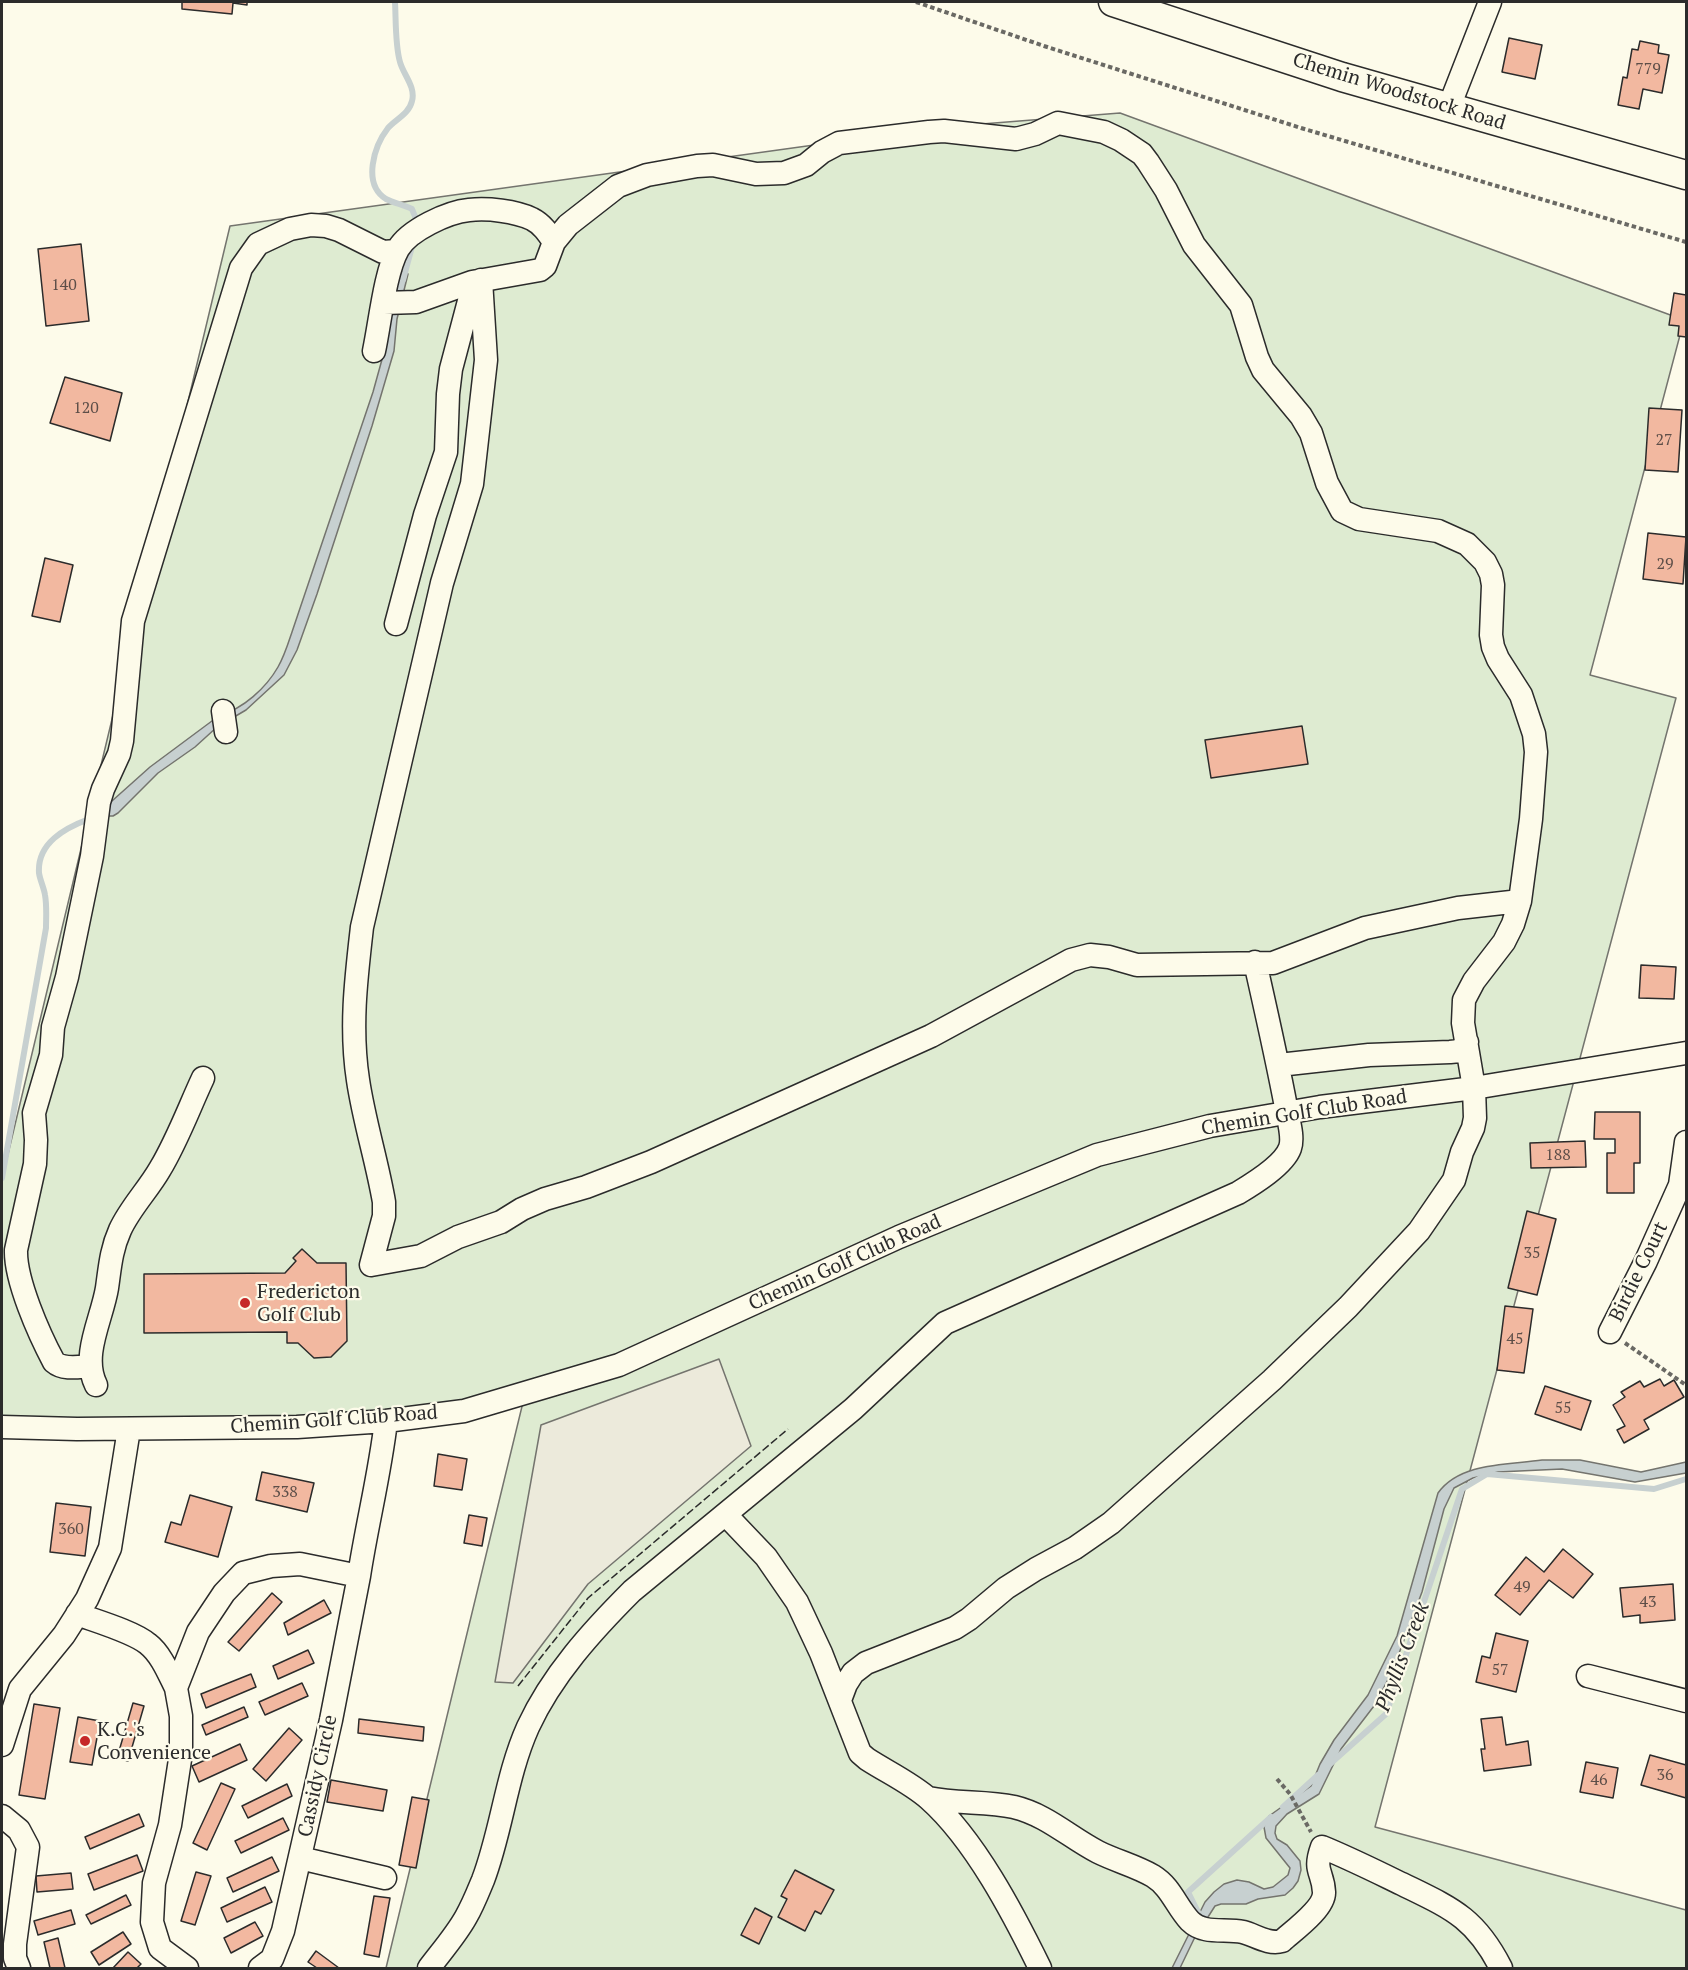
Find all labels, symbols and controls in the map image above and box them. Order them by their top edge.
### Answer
street label: Chemin Woodstock Road [1290,48,1508,136]
house number: 779 [1635,59,1661,79]
house number: 140 [51,275,77,295]
house number: 120 [73,398,99,418]
house number: 27 [1655,430,1673,450]
house number: 29 [1656,554,1674,574]
street label: Chemin Golf Club Road [1199,1085,1409,1141]
house number: 188 [1545,1145,1571,1165]
street label: Chemin Golf Club Road [745,1210,945,1316]
street label: Birdie Court [1605,1218,1673,1326]
house number: 35 [1523,1243,1541,1263]
place label: Fredericton Golf Club [257,1280,360,1327]
marker: Fredericton Golf Club [238,1296,252,1310]
house number: 45 [1506,1329,1524,1349]
house number: 55 [1554,1398,1572,1418]
street label: Chemin Golf Club Road [229,1401,439,1439]
house number: 338 [272,1482,298,1502]
house number: 360 [58,1519,84,1539]
house number: 49 [1513,1577,1531,1597]
house number: 43 [1639,1592,1657,1612]
water label: Phyllis Creek [1371,1599,1435,1715]
house number: 57 [1491,1660,1509,1680]
street label: Cassidy Circle [293,1713,343,1839]
place label: K.C.'s Convenience [97,1718,211,1765]
marker: K.C.'s Convenience [78,1734,92,1748]
house number: 36 [1656,1765,1674,1785]
house number: 46 [1590,1770,1608,1790]

